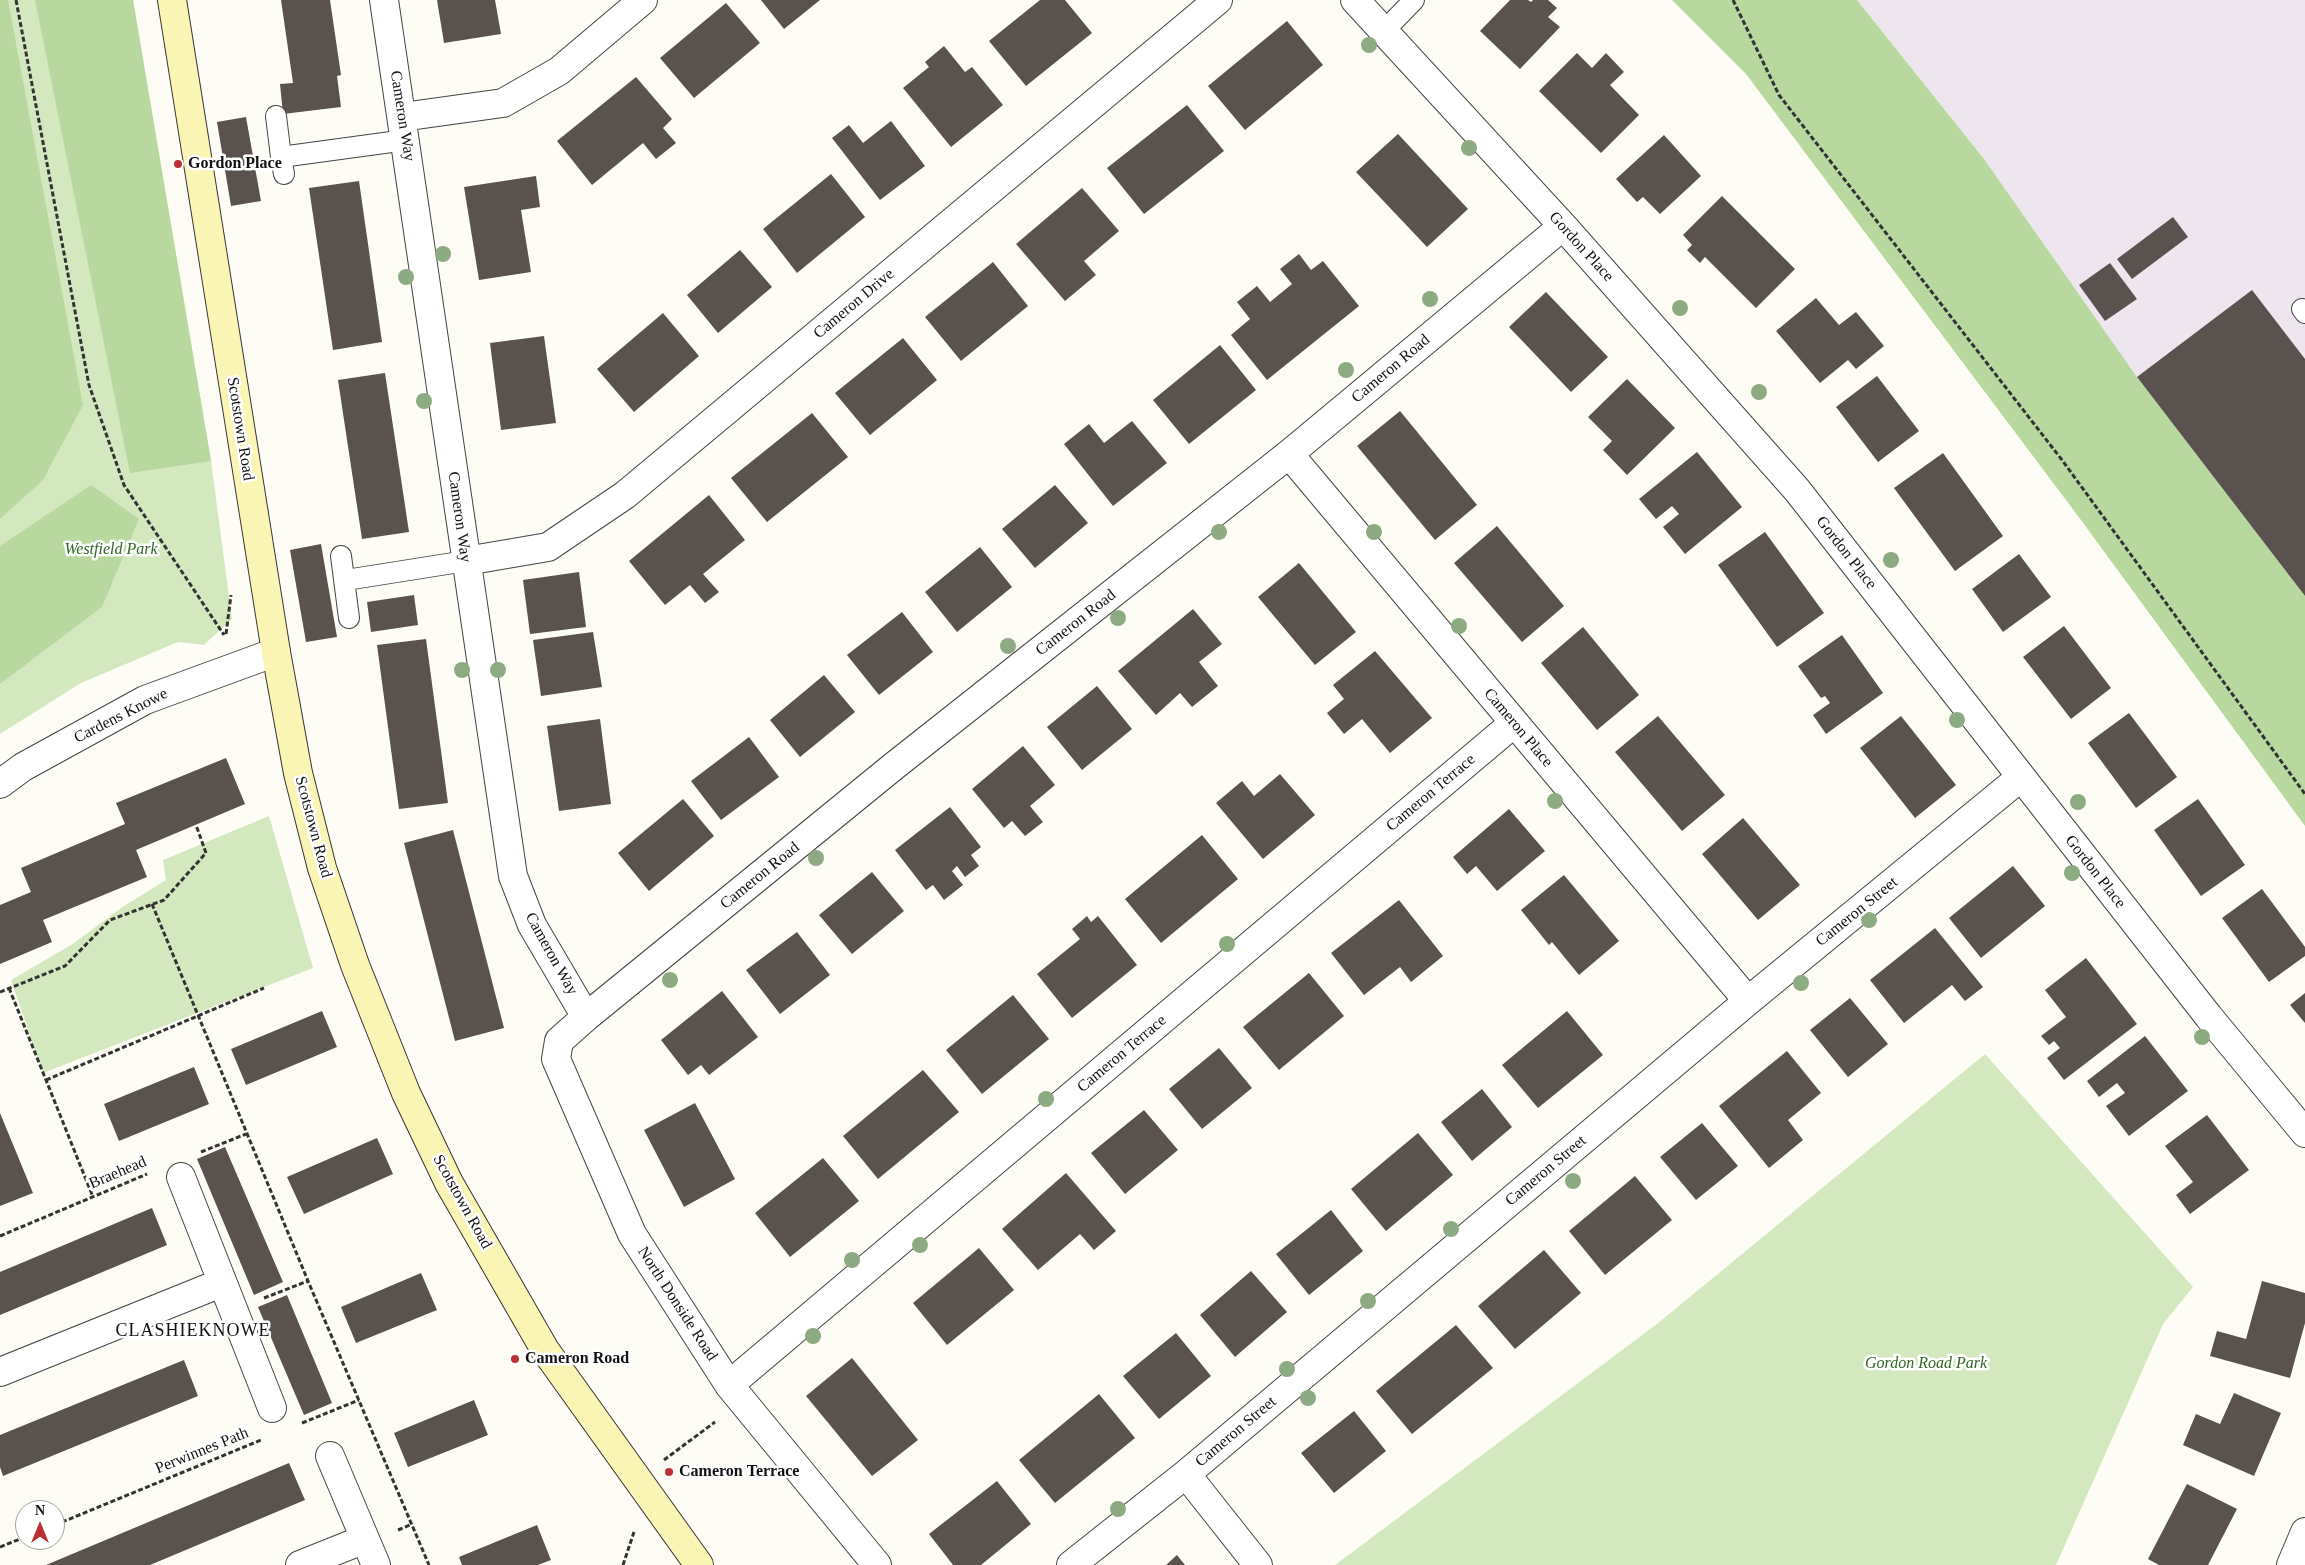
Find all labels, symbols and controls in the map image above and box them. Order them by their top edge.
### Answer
street label: Cameron Way [385,69,419,163]
place label: Gordon Place [188,154,282,174]
marker: Gordon Place [172,158,184,170]
street label: Gordon Place [1545,208,1617,286]
street label: Cameron Drive [810,265,898,343]
street label: Cameron Road [1348,331,1434,407]
street label: Scotstown Road [222,376,258,482]
street label: Cameron Way [443,470,475,564]
street label: Gordon Place [1811,513,1881,593]
park label: Westfield Park [64,540,158,560]
street label: Cameron Road [1032,586,1120,660]
street label: Cardens Knowe [71,684,171,748]
street label: Cameron Place [1479,685,1557,771]
street label: Cameron Terrace [1383,750,1479,836]
street label: Scotstown Road [290,774,336,880]
street label: Gordon Place [2060,832,2130,912]
street label: Cameron Road [716,838,804,914]
street label: Cameron Street [1812,873,1902,951]
street label: Cameron Way [520,909,582,999]
street label: Cameron Terrace [1074,1011,1170,1097]
street label: Cameron Street [1502,1132,1590,1210]
street label: Braehead [86,1152,150,1194]
street label: Scotstown Road [428,1152,496,1252]
street label: North Donside Road [633,1243,721,1365]
district label: CLASHIEKNOWE [114,1320,272,1342]
place label: Cameron Road [525,1349,629,1369]
marker: Cameron Road [509,1353,521,1365]
park label: Gordon Road Park [1865,1354,1987,1374]
street label: Cameron Street [1192,1393,1280,1471]
street label: Perwinnes Path [152,1424,252,1478]
place label: Cameron Terrace [679,1462,799,1482]
marker: Cameron Terrace [663,1466,675,1478]
north arrow [15,1500,65,1550]
text: N [35,1503,45,1518]

